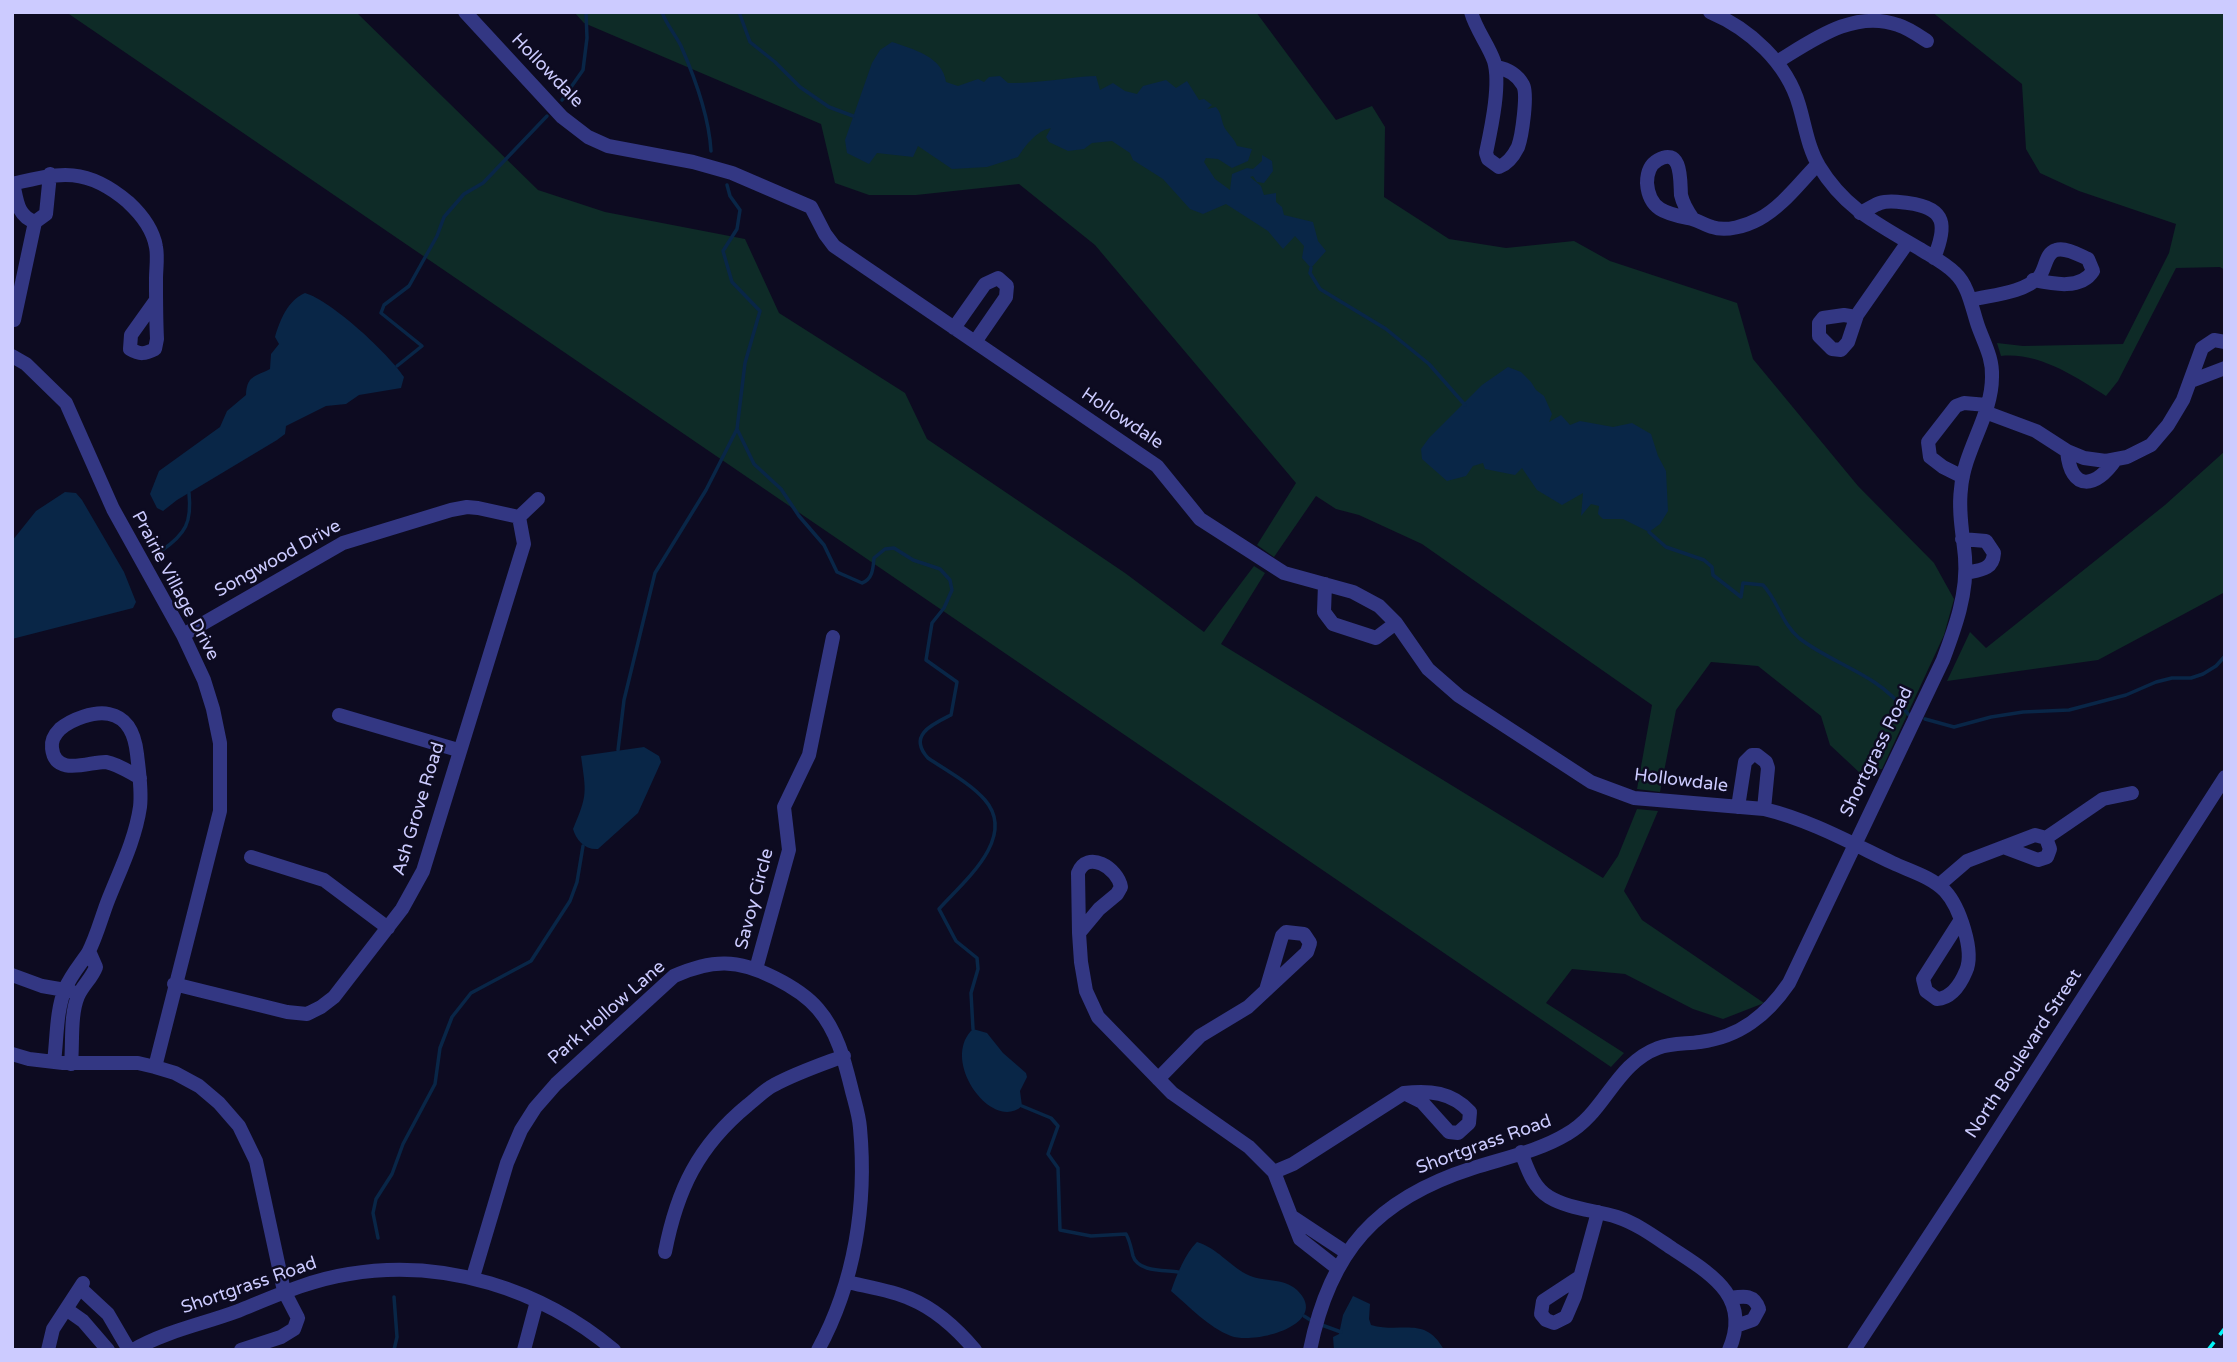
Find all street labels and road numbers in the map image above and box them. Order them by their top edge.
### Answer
street label: Hollowdale [506,30,588,112]
street label: Hollowdale [1077,384,1167,454]
street label: Prairie Village Drive [126,508,224,664]
street label: Songwood Drive [211,515,345,603]
street label: Shortgrass Road [1836,683,1918,821]
street label: Ash Grove Road [388,740,450,878]
street label: Hollowdale [1633,765,1729,797]
street label: Savoy Circle [731,846,779,952]
street label: Park Hollow Lane [544,956,670,1070]
street label: North Boulevard Street [1961,965,2087,1143]
street label: Shortgrass Road [1414,1111,1554,1179]
street label: Shortgrass Road [178,1253,320,1319]

